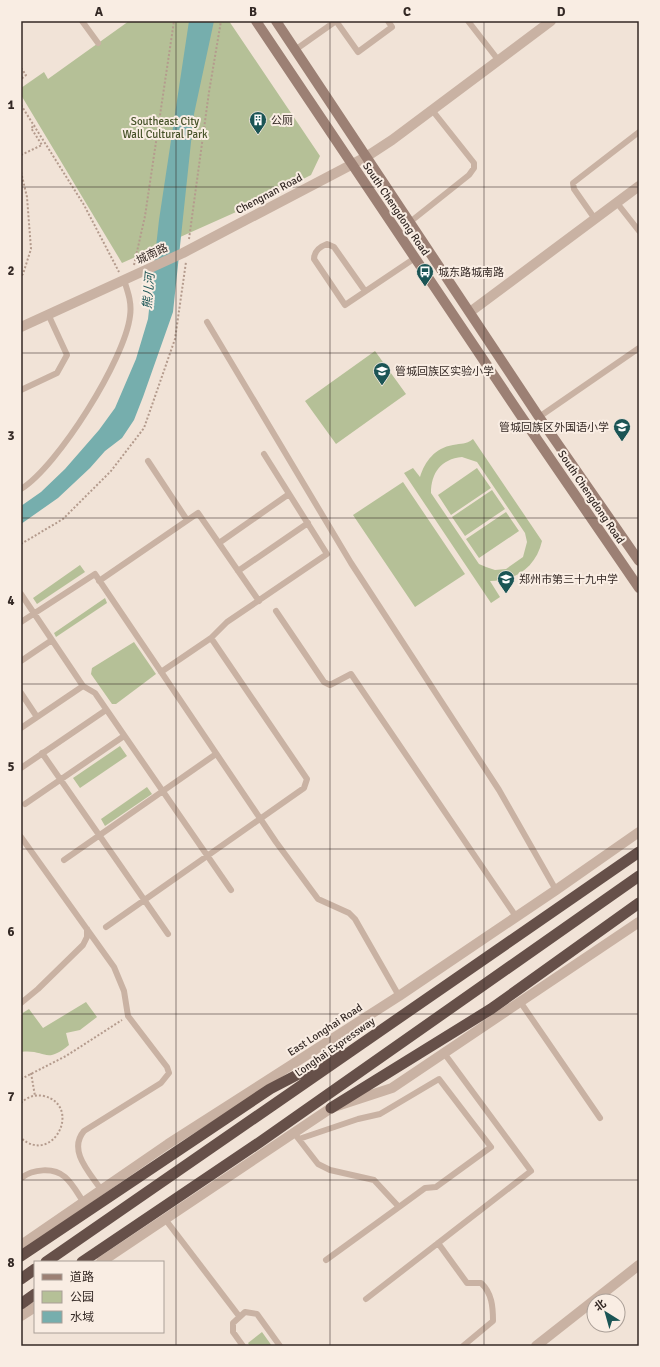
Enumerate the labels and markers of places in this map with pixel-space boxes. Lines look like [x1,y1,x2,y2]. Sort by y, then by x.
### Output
building icon: 公厕 [248,110,268,135]
place label: 公厕 [271,114,293,127]
bus stop icon: 城东路城南路 [415,262,435,287]
place label: 城东路城南路 [438,266,504,279]
school or university icon: 管城回族区实验小学 [372,361,392,386]
place label: 管城回族区实验小学 [395,365,494,378]
school or university icon: 管城回族区外国语小学 [612,417,632,442]
place label: 管城回族区外国语小学 [499,421,609,434]
school or university icon: 郑州市第三十九中学 [496,569,516,594]
place label: 郑州市第三十九中学 [519,573,618,586]

